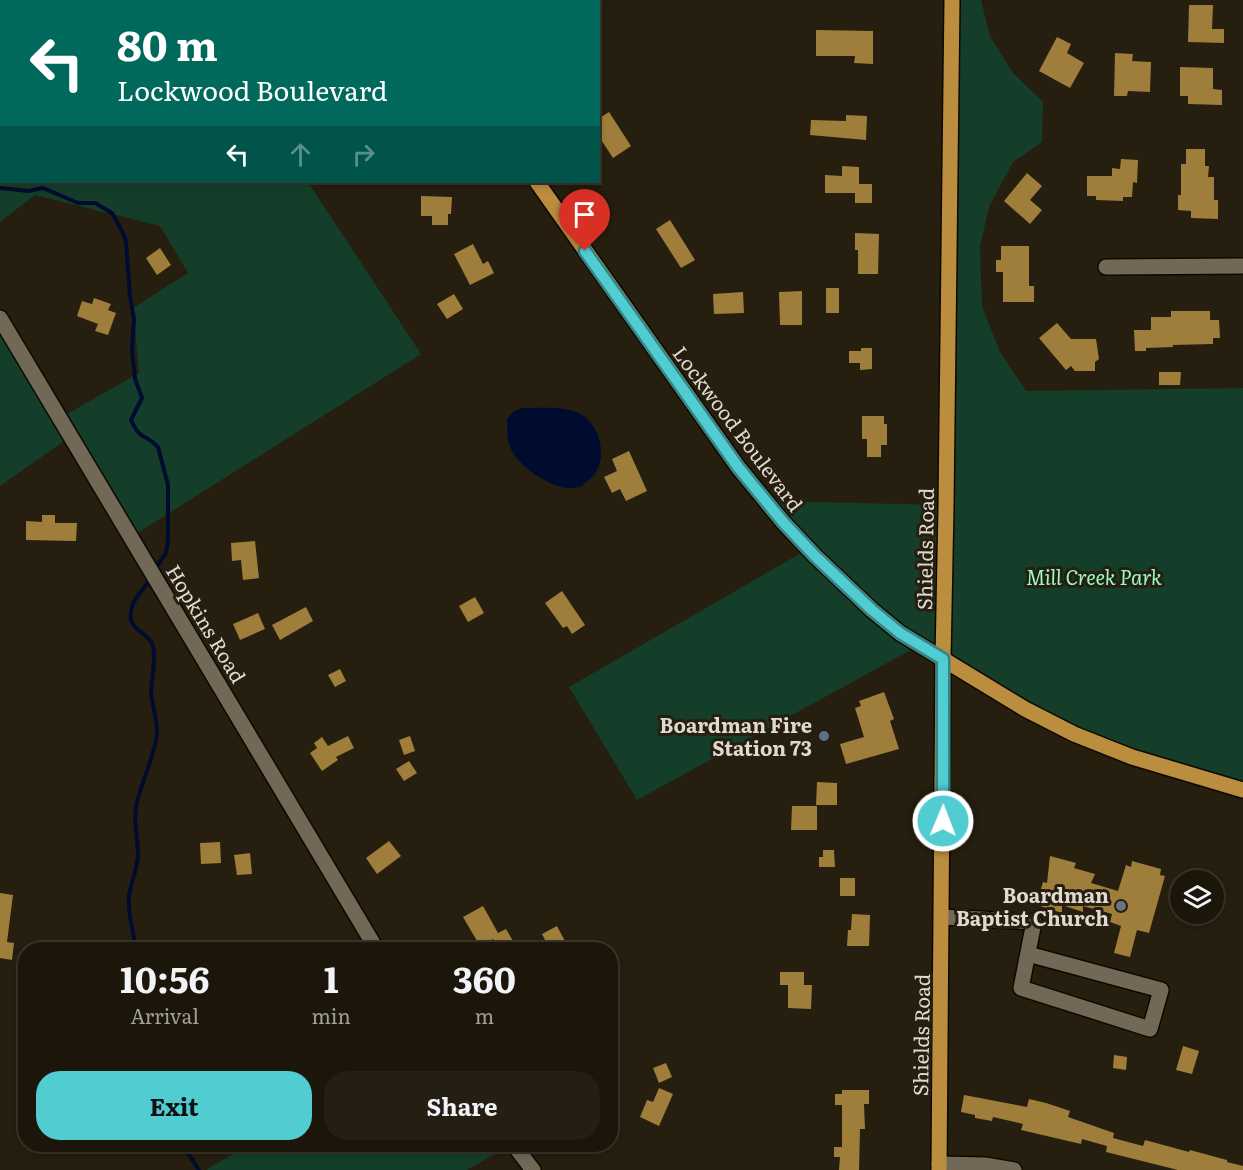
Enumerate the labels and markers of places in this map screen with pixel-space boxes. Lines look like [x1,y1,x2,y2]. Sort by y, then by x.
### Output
pin [559,189,610,251]
place label: Boardman Fire Station 73 [660,709,812,762]
marker: Boardman Fire Station 73 [817,729,831,743]
place label: Boardman Baptist Church [956,879,1109,932]
marker: Boardman Baptist Church [1114,899,1128,913]

